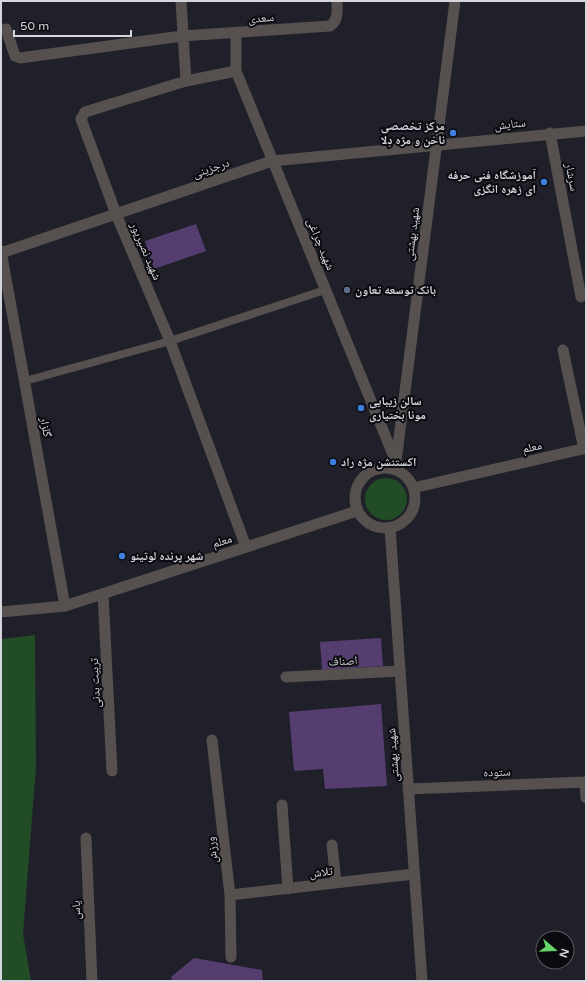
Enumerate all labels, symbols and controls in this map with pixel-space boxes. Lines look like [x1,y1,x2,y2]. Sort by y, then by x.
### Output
street label: سعدی [247,10,275,26]
scale bar [14,12,131,38]
text: 50 m [20,19,49,33]
street label: ستایش [494,115,527,133]
place label: مرکز تخصصی ناخن و مژه دِلا [381,119,445,148]
marker: مرکز تخصصی ناخن و مژه دِلا [448,128,458,138]
street label: درجزینی [191,155,231,181]
street label: سرشار [562,161,582,192]
place label: آموزشگاه فنی حرفه ای زهره انگزی [448,168,537,197]
marker: آموزشگاه فنی حرفه ای زهره انگزی [539,177,549,187]
street label: شهید بهشتی [402,206,423,262]
street label: شهید چراغی [304,216,338,272]
street label: شهید نصیرپور [127,219,165,282]
place label: بانک توسعه تعاون [355,283,436,298]
marker: بانک توسعه تعاون [342,285,352,295]
place label: سالن زیبایی مونا بختیاری [369,394,426,423]
marker: سالن زیبایی مونا بختیاری [356,403,366,413]
street label: گلزار [37,415,55,438]
street label: معلم [521,438,543,457]
place label: اکستنشن مژه راد [341,455,416,470]
marker: اکستنشن مژه راد [328,457,338,467]
street label: معلم [210,531,234,552]
place label: شهر پرنده لوتینو [130,549,203,563]
marker: شهر پرنده لوتینو [117,551,127,561]
street label: اصناف [328,653,358,669]
street label: تربیت بدنی [87,657,104,708]
street label: شهید بهشتی [384,727,402,782]
street label: ستوده [483,765,511,779]
street label: ورزش [203,836,221,864]
street label: تلاش [308,864,334,880]
street label: یاس [69,900,84,920]
north arrow [535,930,575,970]
text: N [556,947,572,959]

